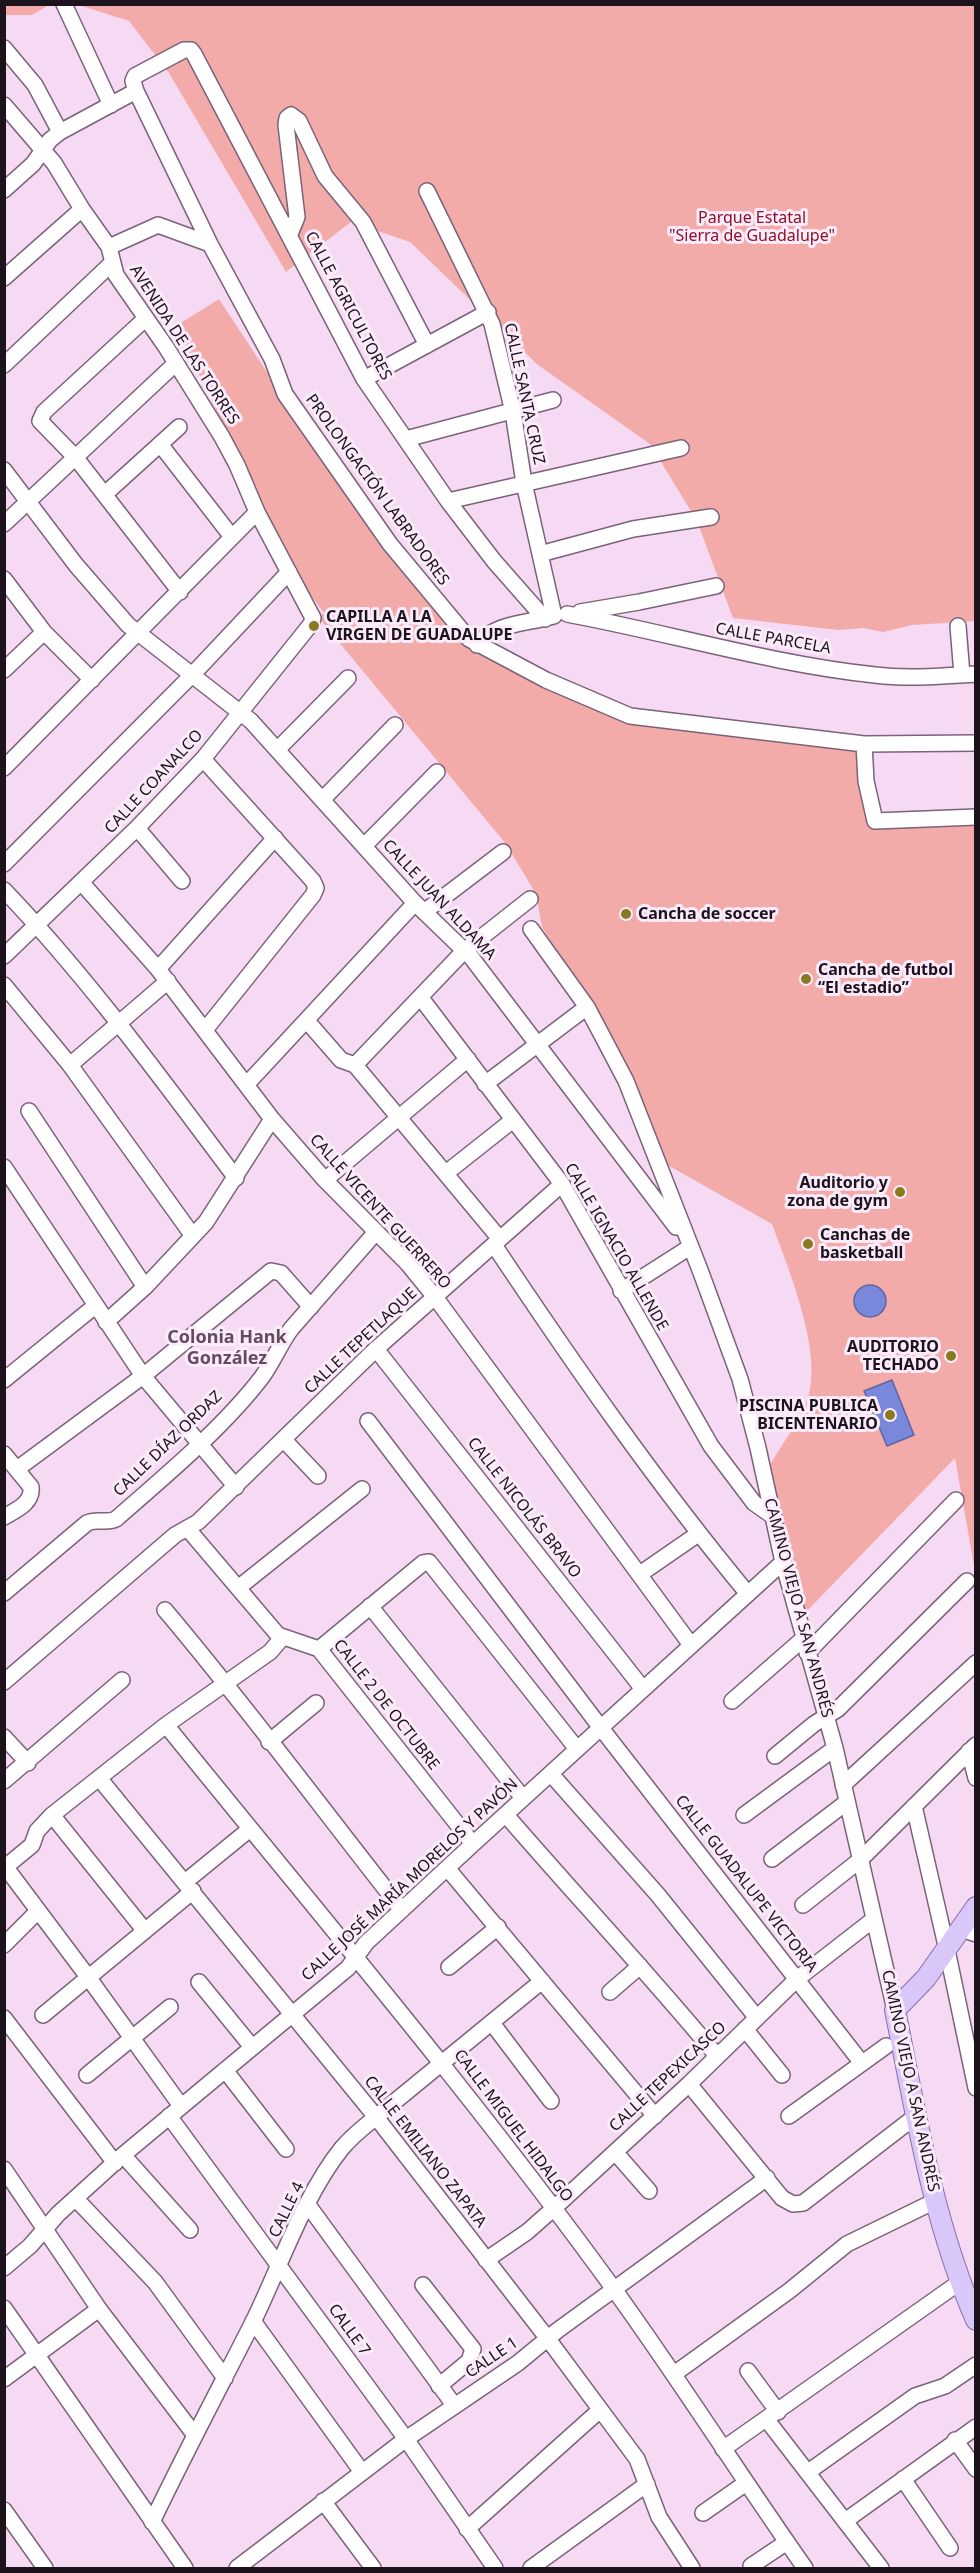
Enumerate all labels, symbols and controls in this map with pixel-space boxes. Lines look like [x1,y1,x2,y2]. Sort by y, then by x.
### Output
park label: Parque Estatal "Sierra de Guadalupe" [669,208,835,246]
street label: CALLE AGRICULTORES [301,228,395,384]
street label: AVENIDA DE LAS TORRES [125,262,243,428]
street label: CALLE SANTA CRUZ [500,321,548,467]
street label: PROLONGACIÓN LABRADORES [301,391,453,589]
place label: CAPILLA A LA VIRGEN DE GUADALUPE [326,607,512,645]
marker: CAPILLA A LA VIRGEN DE GUADALUPE [307,619,321,633]
street label: CALLE PARCELA [714,619,832,659]
street label: CALLE COANALCO [101,726,207,838]
street label: CALLE JUAN ALDAMA [378,836,500,964]
place label: Cancha de soccer [638,904,776,924]
marker: Cancha de soccer [619,907,633,921]
place label: Cancha de futbol “El estadio” [818,960,953,998]
marker: Cancha de futbol “El estadio” [799,972,813,986]
street label: CALLE VICENTE GUERRERO [305,1131,455,1293]
street label: CALLE IGNACIO ALLENDE [560,1160,672,1334]
place label: Auditorio y zona de gym [787,1173,888,1211]
marker: Auditorio y zona de gym [893,1185,907,1199]
place label: Canchas de basketball [820,1225,910,1263]
marker: Canchas de basketball [801,1237,815,1251]
street label: CALLE TEPETLAQUE [301,1284,421,1398]
district label: Colonia Hank González [167,1327,287,1370]
place label: AUDITORIO TECHADO [847,1337,939,1375]
marker: AUDITORIO TECHADO [944,1349,958,1363]
street label: CALLE DÍAZ ORDAZ [110,1387,226,1501]
place label: PISCINA PUBLICA BICENTENARIO [739,1396,878,1434]
marker: PISCINA PUBLICA BICENTENARIO [883,1408,897,1422]
street label: CALLE NICOLÁS BRAVO [463,1434,585,1582]
street label: CAMINO VIEJO A SAN ANDRÉS [759,1496,837,1720]
street label: CALLE 2 DE OCTUBRE [329,1636,443,1774]
street label: CALLE JOSÉ MARÍA MORELOS Y PAVÓN [298,1775,522,1985]
street label: CALLE GUADALUPE VICTORIA [671,1792,821,1976]
street label: CAMINO VIEJO A SAN ANDRÉS [877,1968,943,2194]
street label: CALLE TEPEXICASCO [606,2018,730,2136]
street label: CALLE MIGUEL HIDALGO [449,2046,577,2206]
street label: CALLE EMILIANO ZAPATA [360,2072,490,2232]
street label: CALLE 4 [265,2179,309,2241]
street label: CALLE 7 [324,2300,374,2360]
street label: CALLE 1 [462,2333,522,2383]

